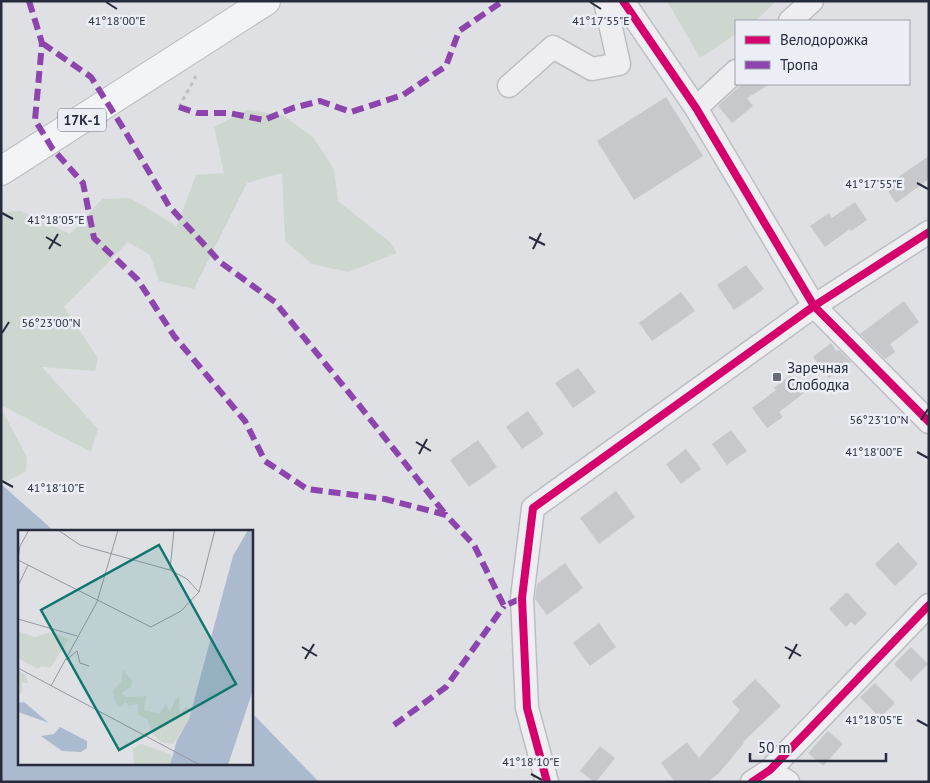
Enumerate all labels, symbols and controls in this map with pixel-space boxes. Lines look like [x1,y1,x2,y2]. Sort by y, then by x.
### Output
text: 41°18'00"E [88,13,146,28]
text: 41°17'55"E [572,13,630,28]
legend [735,20,910,85]
text: Велодорожка [780,30,868,49]
text: Тропа [780,55,818,74]
road number: 17К-1 [58,108,106,132]
text: 41°17'55"E [845,176,903,191]
text: 41°18'05"E [27,212,85,227]
text: 56°23'00"N [21,315,81,330]
place label: Заречная Слободка [787,358,849,394]
marker: Заречная Слободка [771,371,783,383]
text: 56°23'10"N [849,412,909,427]
text: 41°18'00"E [845,444,903,459]
text: 41°18'10"E [27,480,85,495]
inset map [18,530,252,766]
text: 41°18'05"E [845,712,903,727]
scale bar [750,730,886,762]
text: 50 m [758,738,791,757]
text: 41°18'10"E [502,754,560,769]

